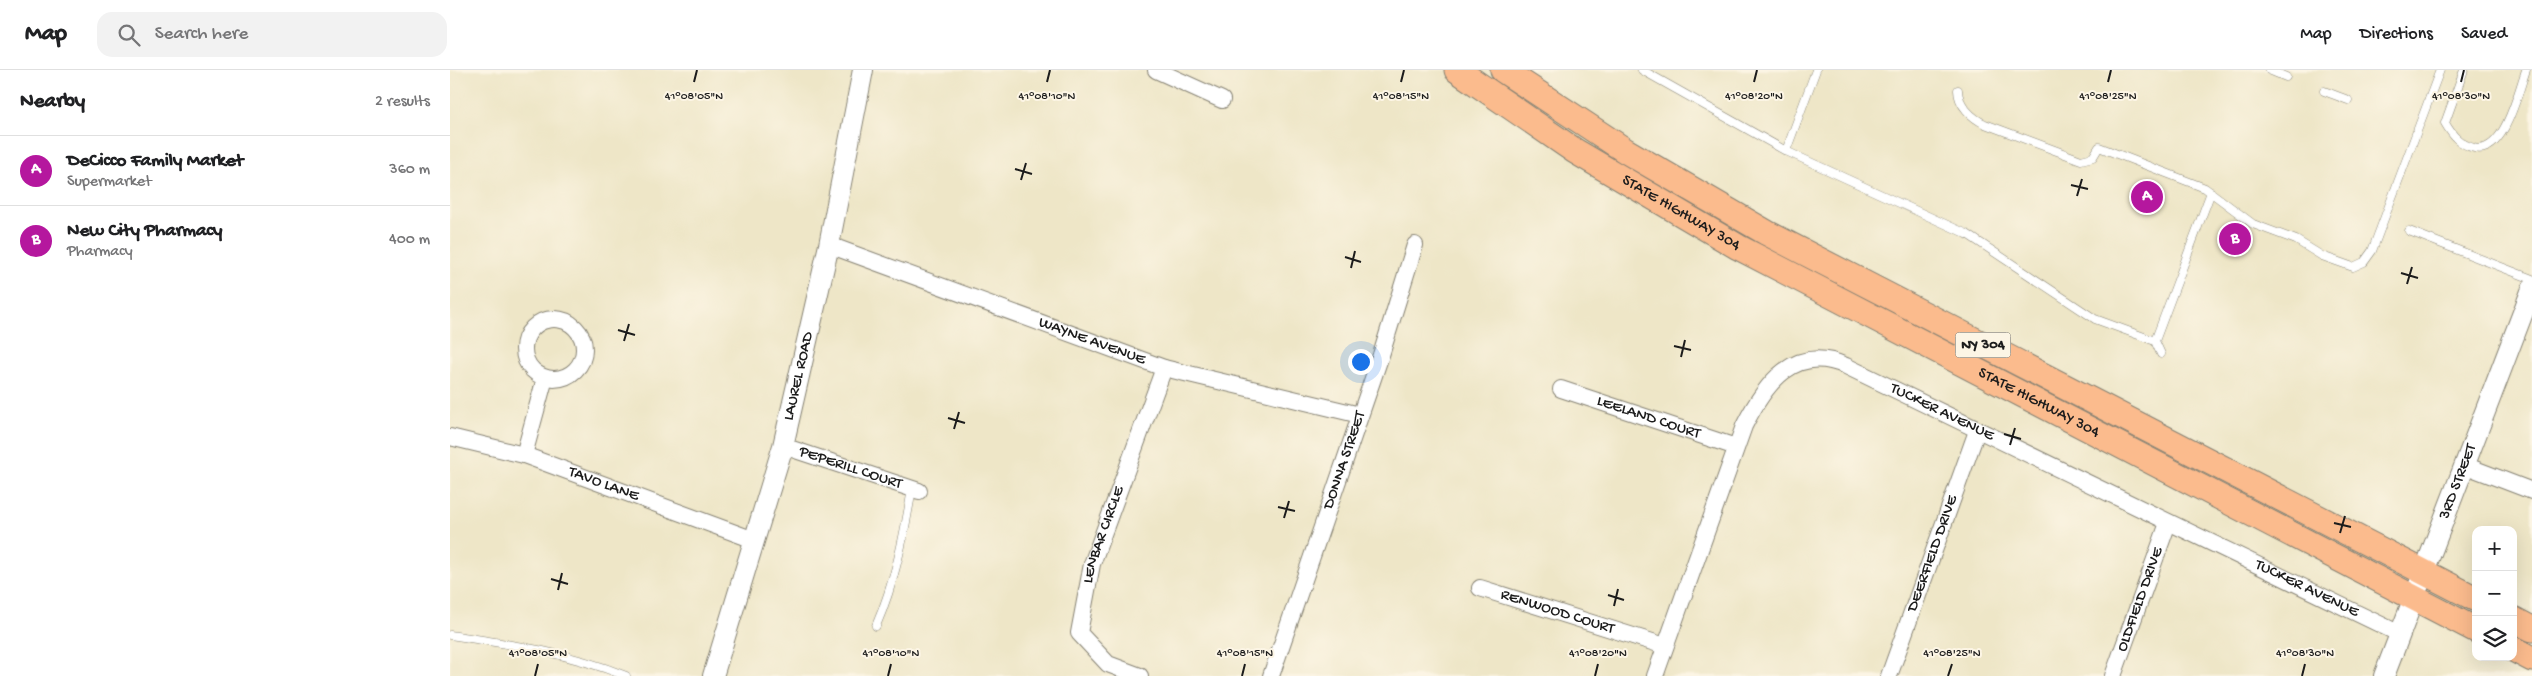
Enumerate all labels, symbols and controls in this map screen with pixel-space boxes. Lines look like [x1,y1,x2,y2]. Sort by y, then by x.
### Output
search box [97,12,447,57]
text: Map [25,20,67,49]
icon: search [115,21,143,49]
text: Search here [155,23,248,46]
text: Map [2300,24,2332,45]
text: Directions [2360,24,2433,45]
text: Saved [2461,24,2507,45]
text: Nearby [20,90,85,115]
text: 41°08'05"N [665,90,723,104]
text: 41°08'10"N [1019,90,1076,104]
text: 41°08'15"N [1373,90,1429,104]
text: 41°08'20"N [1725,90,1783,104]
text: 41°08'25"N [2079,90,2137,104]
text: 41°08'30"N [2432,90,2490,104]
text: 2 results [375,93,430,112]
text: DeCicco Family Market [67,150,243,173]
text: A [31,161,41,180]
text: 360 m [389,161,430,180]
street label: STATE HIGHWAY 304 [1618,171,1744,256]
text: Supermarket [67,173,152,192]
pin: A [2131,178,2163,216]
text: New City Pharmacy [67,220,222,243]
pin: B [2219,220,2251,258]
text: B [32,231,40,250]
text: 400 m [389,231,430,250]
text: Pharmacy [67,243,133,262]
street label: WAYNE AVENUE [1036,313,1149,370]
street label: LAUREL ROAD [780,329,818,422]
road number: NY 304 [1956,332,2010,358]
your location [1348,349,1374,375]
street label: STATE HIGHWAY 304 [1975,364,2103,443]
street label: TUCKER AVENUE [1886,379,1998,446]
street label: LEELAND COURT [1594,392,1703,444]
street label: DONNA STREET [1319,408,1371,513]
street label: 3RD STREET [2435,441,2482,523]
street label: PEPERILL COURT [795,442,905,494]
street label: TAVO LANE [565,462,642,506]
street label: LENBAR CIRCLE [1079,483,1130,585]
street label: DEERFIELD DRIVE [1903,492,1963,615]
map controls [2472,526,2517,661]
button: + [2472,526,2517,571]
street label: OLDFIELD DRIVE [2113,544,2168,655]
street label: TUCKER AVENUE [2251,555,2362,622]
button: − [2472,571,2517,616]
street label: RENWOOD COURT [1498,586,1617,639]
button: layers [2472,616,2517,661]
text: 41°08'05"N [509,647,567,661]
text: 41°08'10"N [863,647,920,661]
text: 41°08'15"N [1217,647,1273,661]
text: 41°08'20"N [1569,647,1627,661]
text: 41°08'25"N [1923,647,1981,661]
text: 41°08'30"N [2276,647,2334,661]

